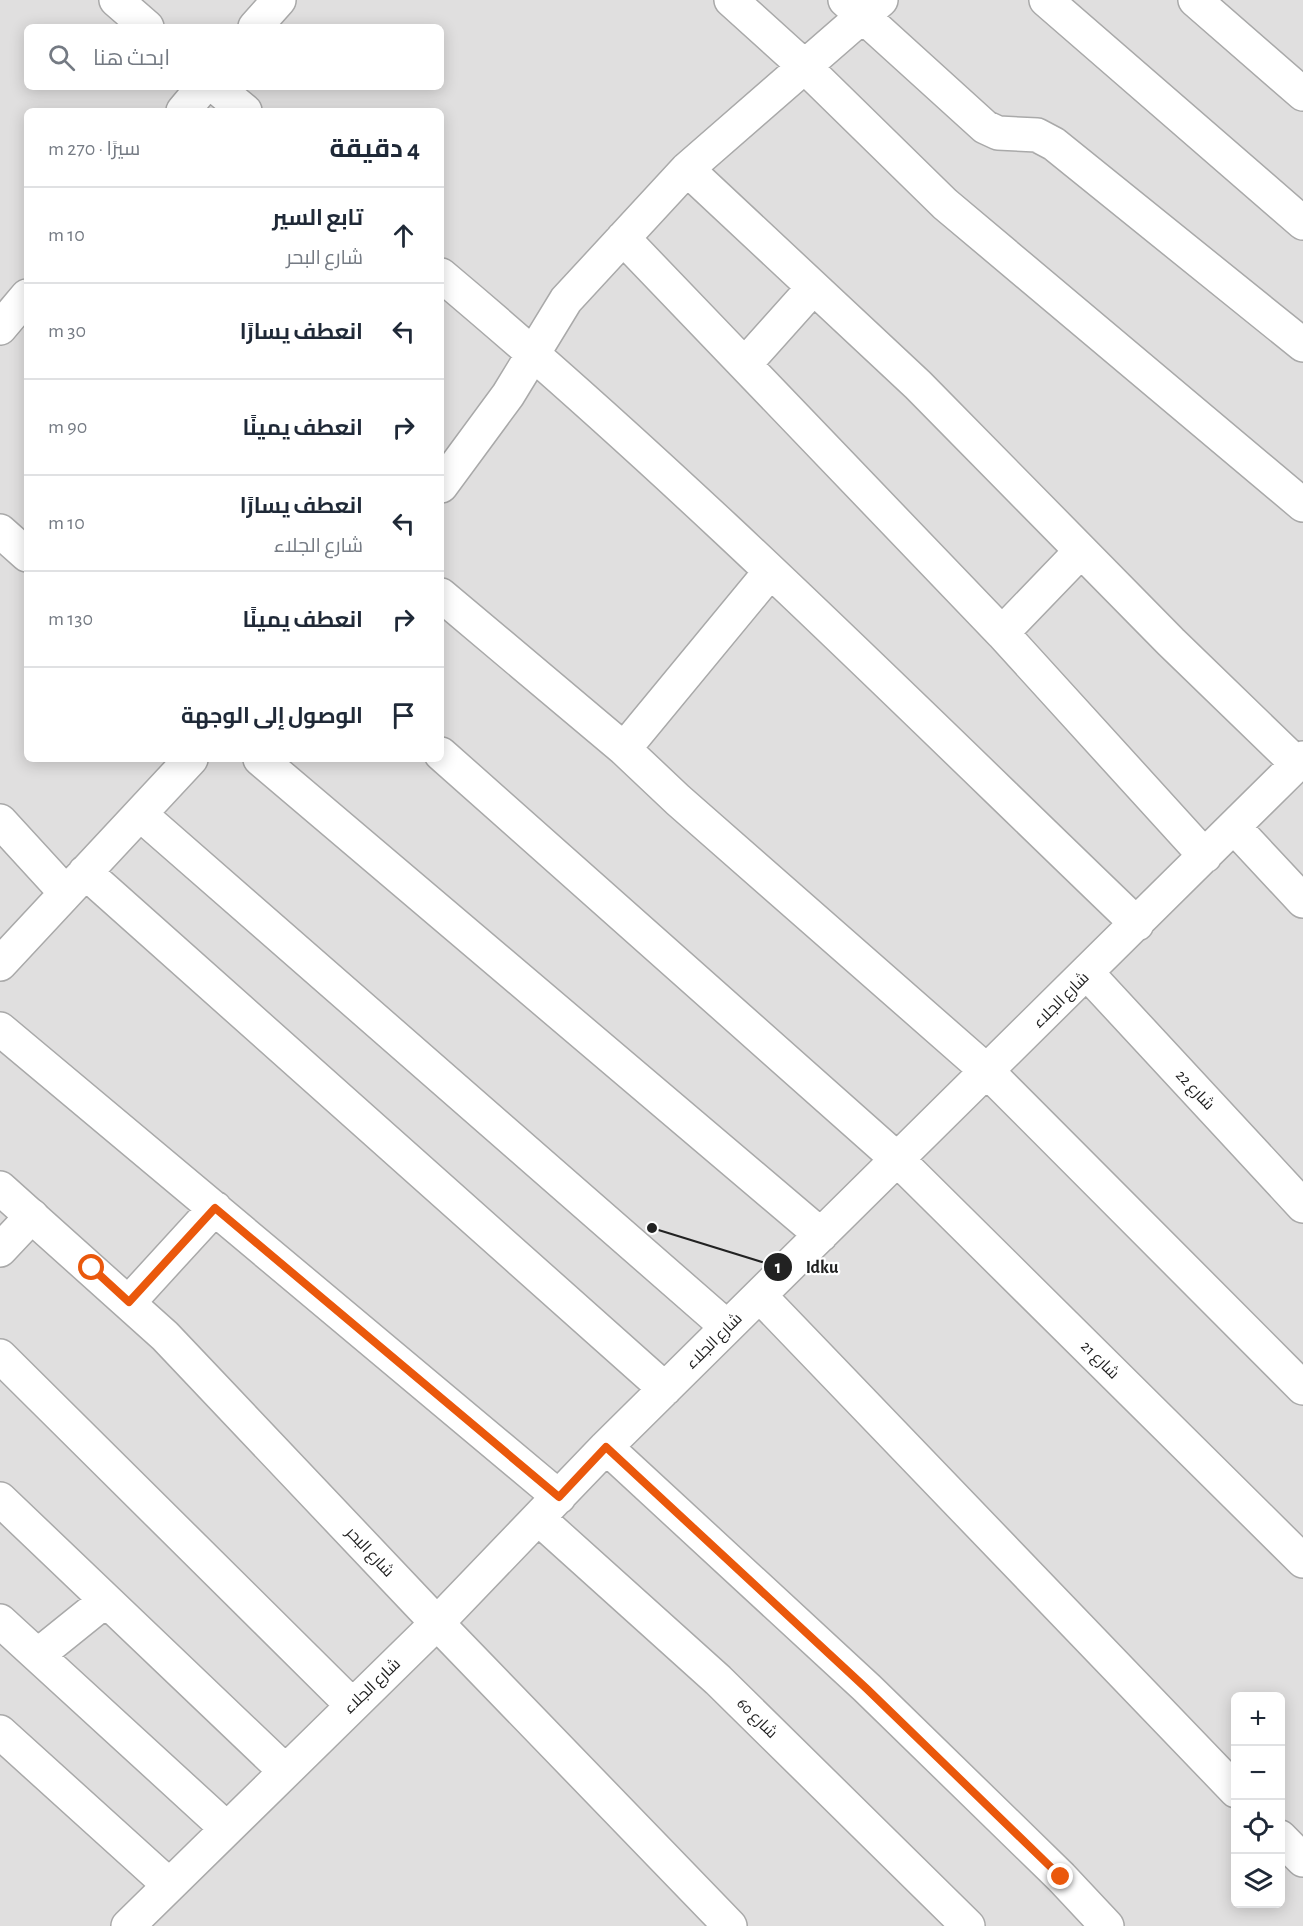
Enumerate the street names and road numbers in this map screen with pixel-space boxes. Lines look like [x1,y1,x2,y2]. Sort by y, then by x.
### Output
street label: شارع الجلاء [1029,968,1094,1033]
street label: شارع 22 [1171,1066,1218,1115]
street label: شارع الجلاء [682,1309,747,1374]
street label: شارع 21 [1076,1337,1123,1384]
street label: شارع البحر [340,1523,398,1582]
street label: شارع الجلاء [340,1655,405,1719]
street label: شارع 60 [732,1694,781,1743]

